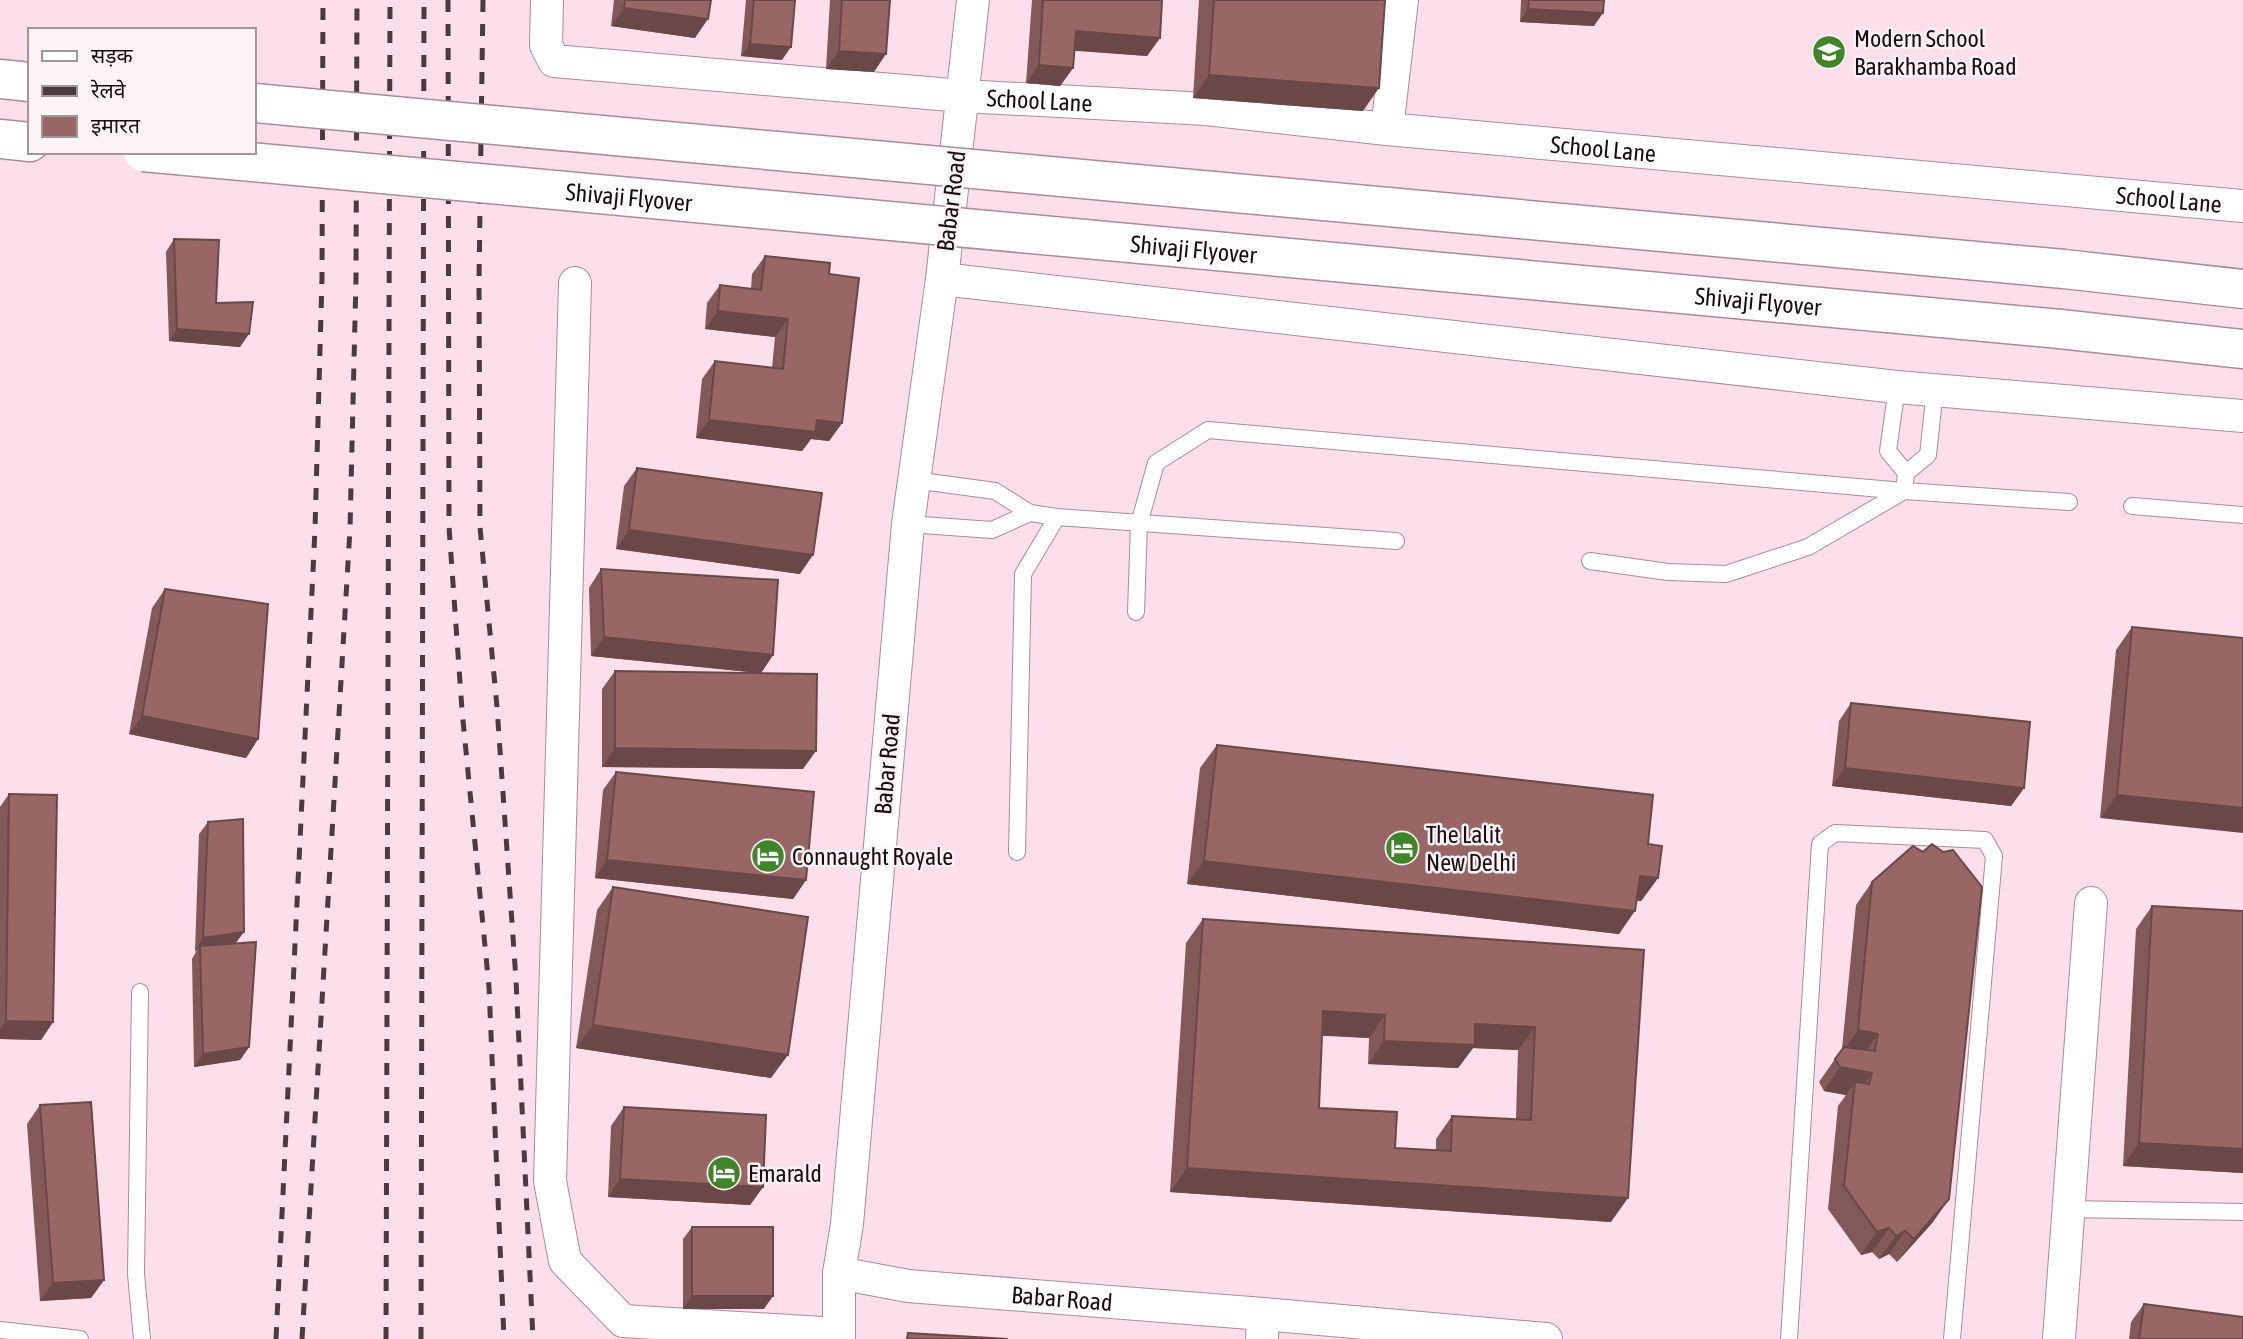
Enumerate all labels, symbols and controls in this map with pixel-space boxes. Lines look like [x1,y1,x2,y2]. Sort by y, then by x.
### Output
place label: Modern School Barakhamba Road [1854,25,2017,80]
legend [28,28,256,154]
school or university icon: Modern School Barakhamba Road [1810,33,1848,71]
text: सड़क [91,43,133,67]
text: रेलवे [90,78,126,102]
street label: School Lane [986,84,1093,116]
text: इमारत [91,113,141,137]
street label: School Lane [1549,130,1657,167]
street label: Babar Road [931,149,971,253]
street label: Shivaji Flyover [565,178,694,216]
street label: School Lane [2115,181,2223,218]
street label: Shivaji Flyover [1129,230,1259,268]
street label: Shivaji Flyover [1694,282,1823,320]
street label: Babar Road [869,712,905,816]
place label: The Lalit New Delhi [1426,821,1516,876]
hotel icon: The Lalit New Delhi [1383,829,1421,867]
hotel icon: Connaught Royale [749,837,787,875]
place label: Connaught Royale [792,843,953,870]
hotel icon: Emarald [705,1154,743,1192]
place label: Emarald [748,1160,822,1187]
street label: Babar Road [1010,1281,1114,1316]

